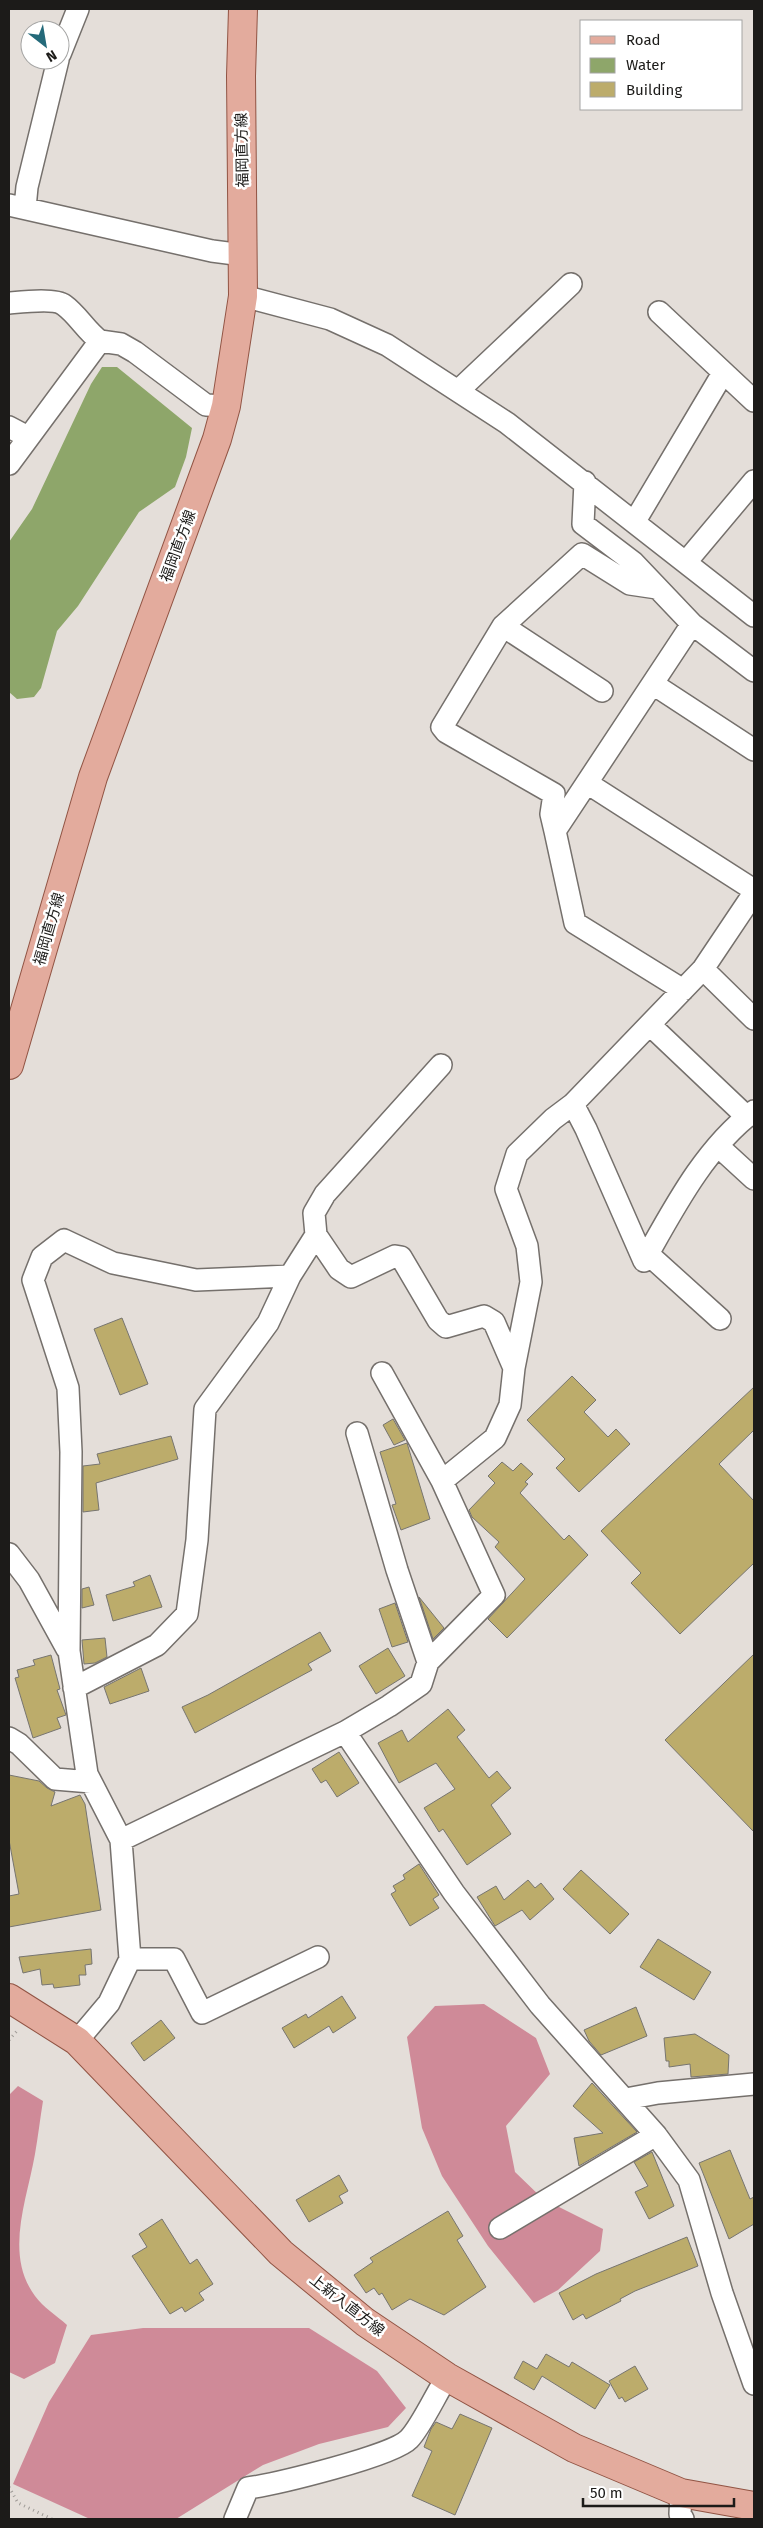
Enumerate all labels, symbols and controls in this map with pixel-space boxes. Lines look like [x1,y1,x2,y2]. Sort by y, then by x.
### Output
north arrow [20,20,70,70]
legend [580,20,743,110]
text: Road [626,31,661,49]
text: N [43,46,60,65]
text: Water [626,56,665,74]
text: Building [626,81,682,99]
street label: 福岡直方線 [232,112,252,188]
street label: 福岡直方線 [157,508,199,584]
street label: 福岡直方線 [30,890,68,968]
street label: 上新入直方線 [306,2270,388,2340]
scale bar [583,2476,734,2508]
text: 50 m [590,2484,623,2502]

